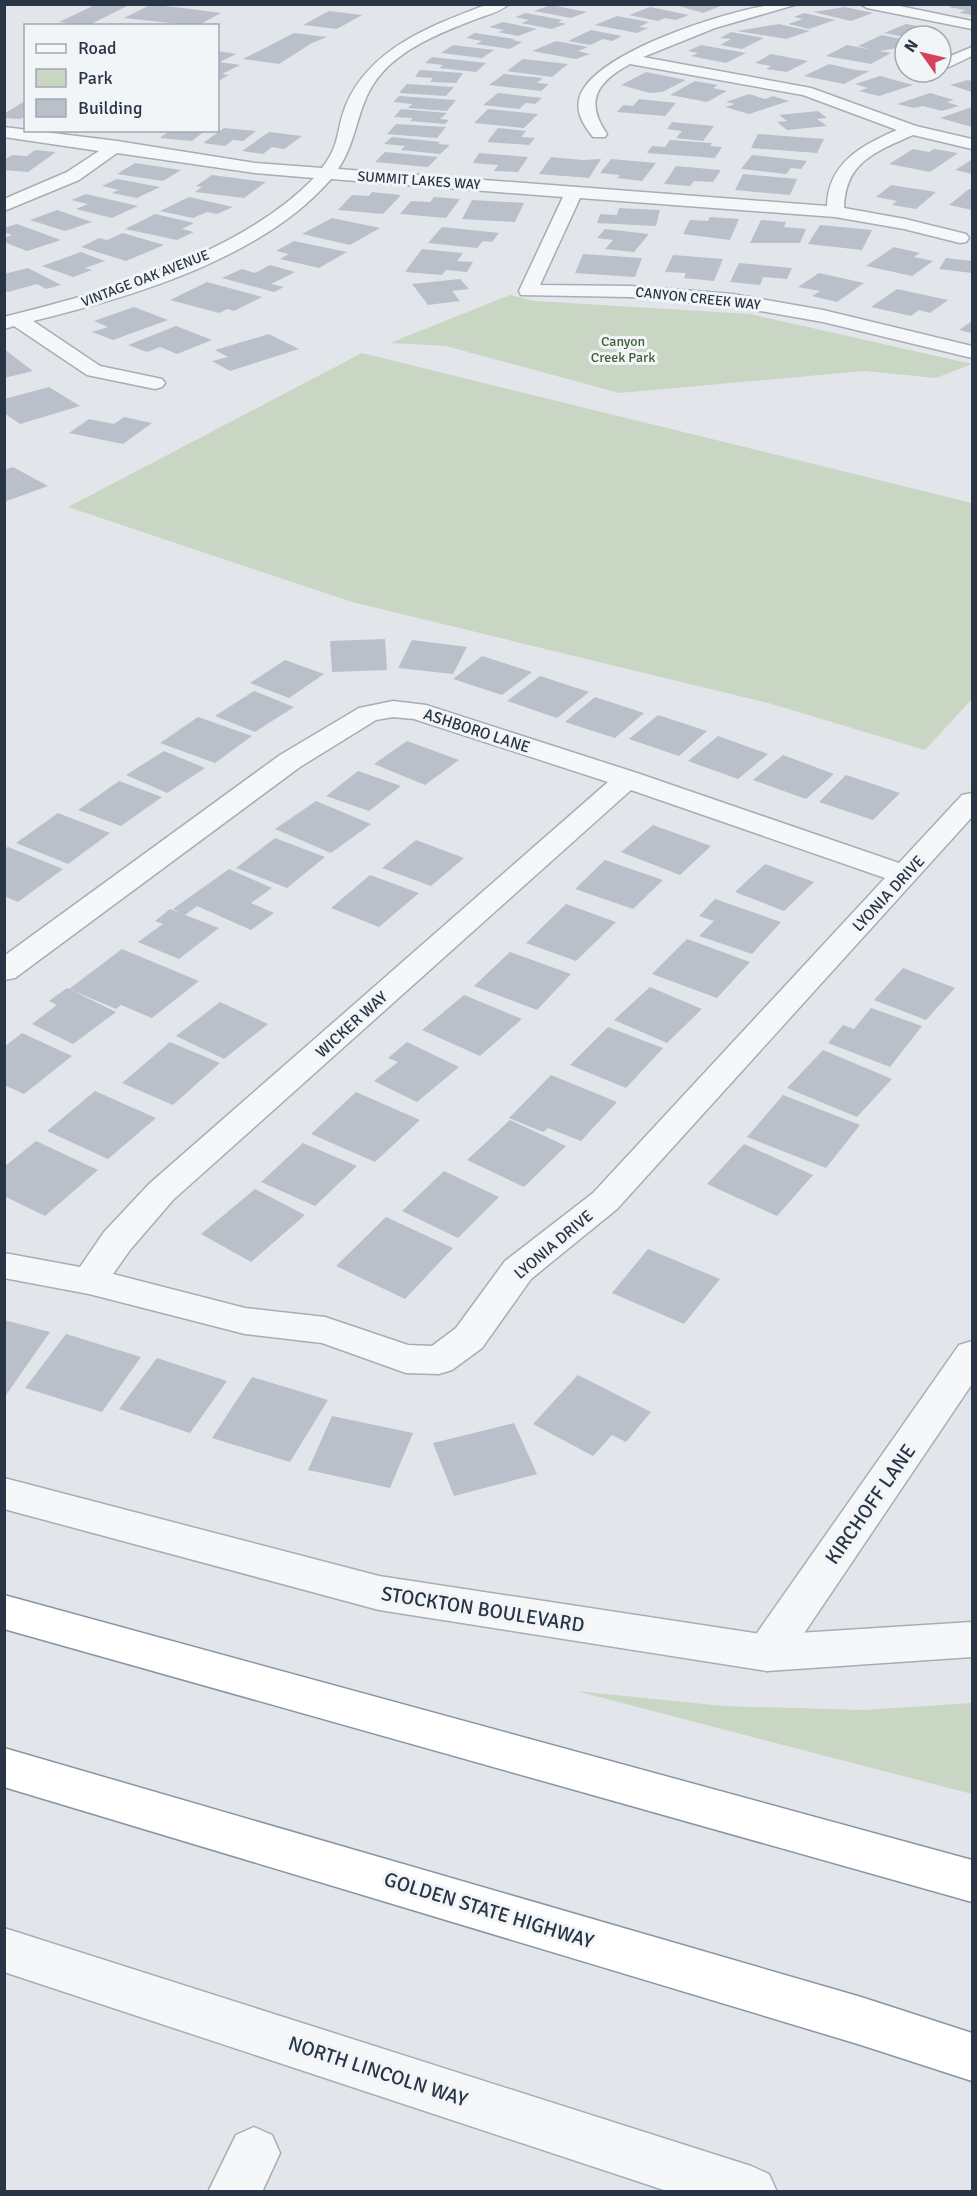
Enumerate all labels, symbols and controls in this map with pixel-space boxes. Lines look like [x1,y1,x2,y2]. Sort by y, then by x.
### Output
legend [24,24,219,132]
north arrow [893,24,953,84]
text: N [900,36,923,56]
text: Road [78,37,117,59]
text: Park [78,67,113,89]
text: Building [78,97,142,119]
street label: SUMMIT LAKES WAY [357,168,481,193]
street label: VINTAGE OAK AVENUE [79,246,212,311]
street label: CANYON CREEK WAY [635,283,761,314]
park label: Canyon Creek Park [591,333,655,366]
street label: ASHBORO LANE [421,704,533,758]
street label: LYONIA DRIVE [848,851,929,936]
street label: WICKER WAY [312,987,392,1062]
street label: LYONIA DRIVE [510,1206,597,1284]
street label: KIRCHOFF LANE [820,1439,921,1569]
street label: STOCKTON BOULEVARD [380,1581,586,1638]
street label: GOLDEN STATE HIGHWAY [381,1867,597,1954]
street label: NORTH LINCOLN WAY [285,2031,471,2112]

